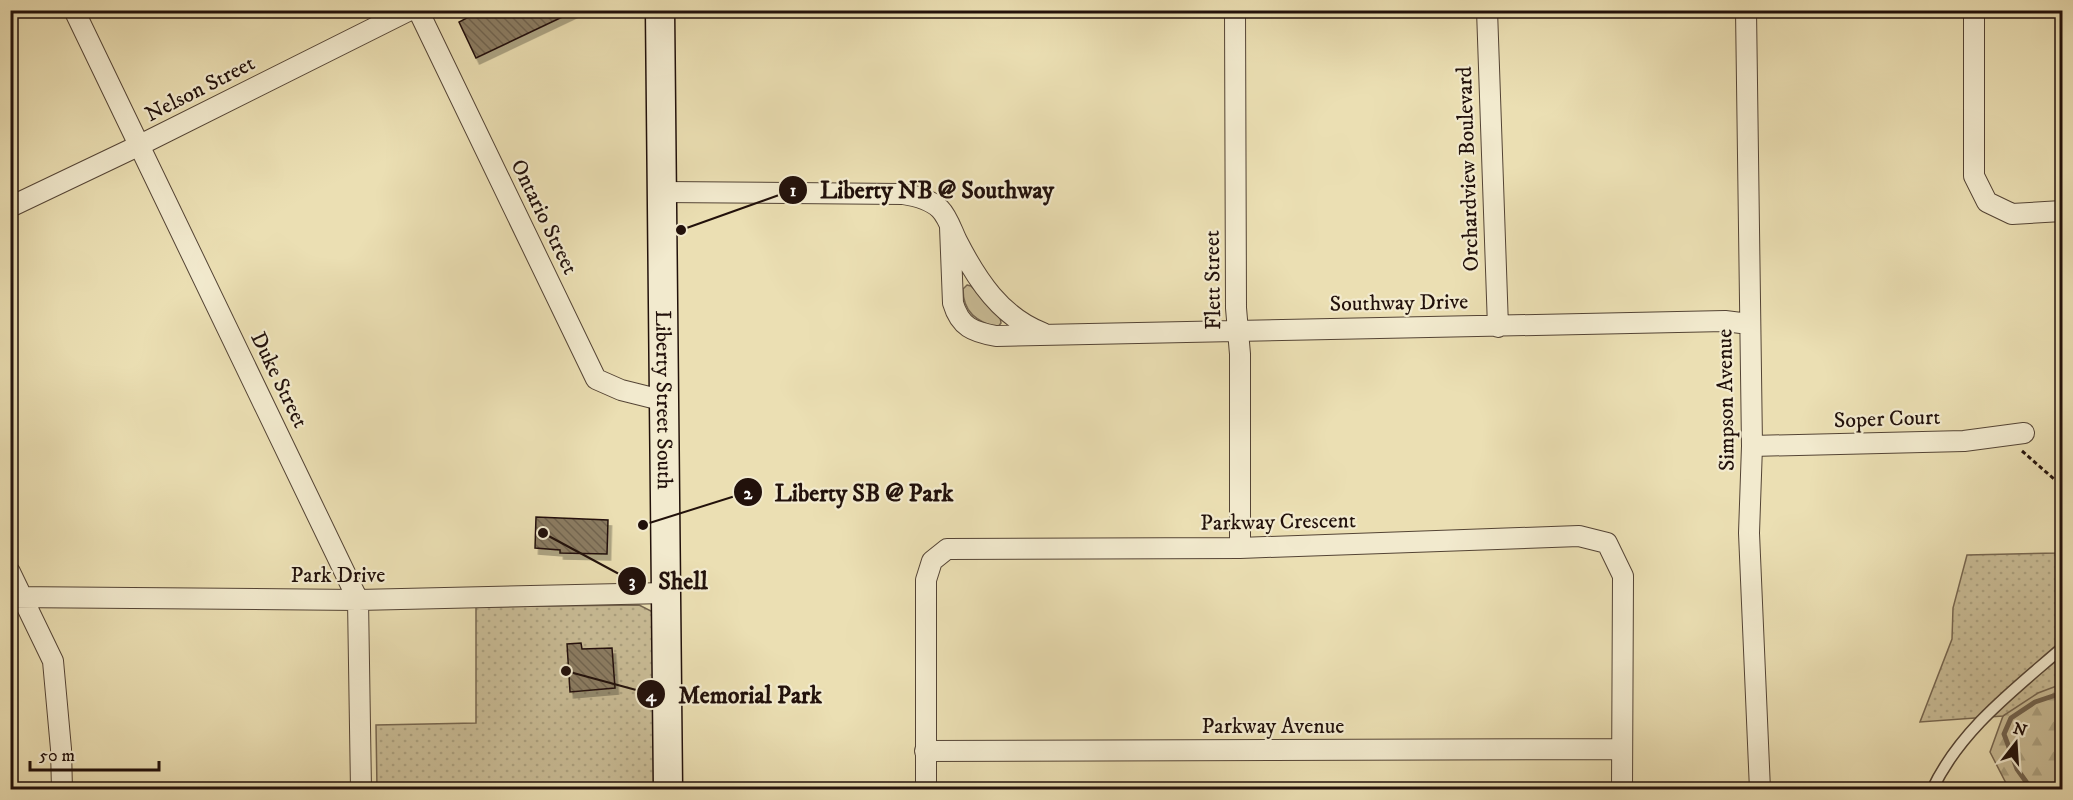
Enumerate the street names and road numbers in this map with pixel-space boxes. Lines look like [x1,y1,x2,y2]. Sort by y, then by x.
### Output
street label: Nelson Street [141,50,259,128]
street label: Orchardview Boulevard [1451,66,1485,272]
street label: Ontario Street [505,155,583,279]
street label: Flett Street [1199,230,1227,330]
street label: Southway Drive [1329,288,1469,318]
street label: Liberty Street South [650,310,678,490]
street label: Duke Street [244,328,314,432]
street label: Simpson Avenue [1711,329,1741,471]
street label: Soper Court [1833,404,1941,434]
street label: Parkway Crescent [1200,507,1356,537]
street label: Park Drive [291,562,385,589]
street label: Parkway Avenue [1202,713,1344,740]

